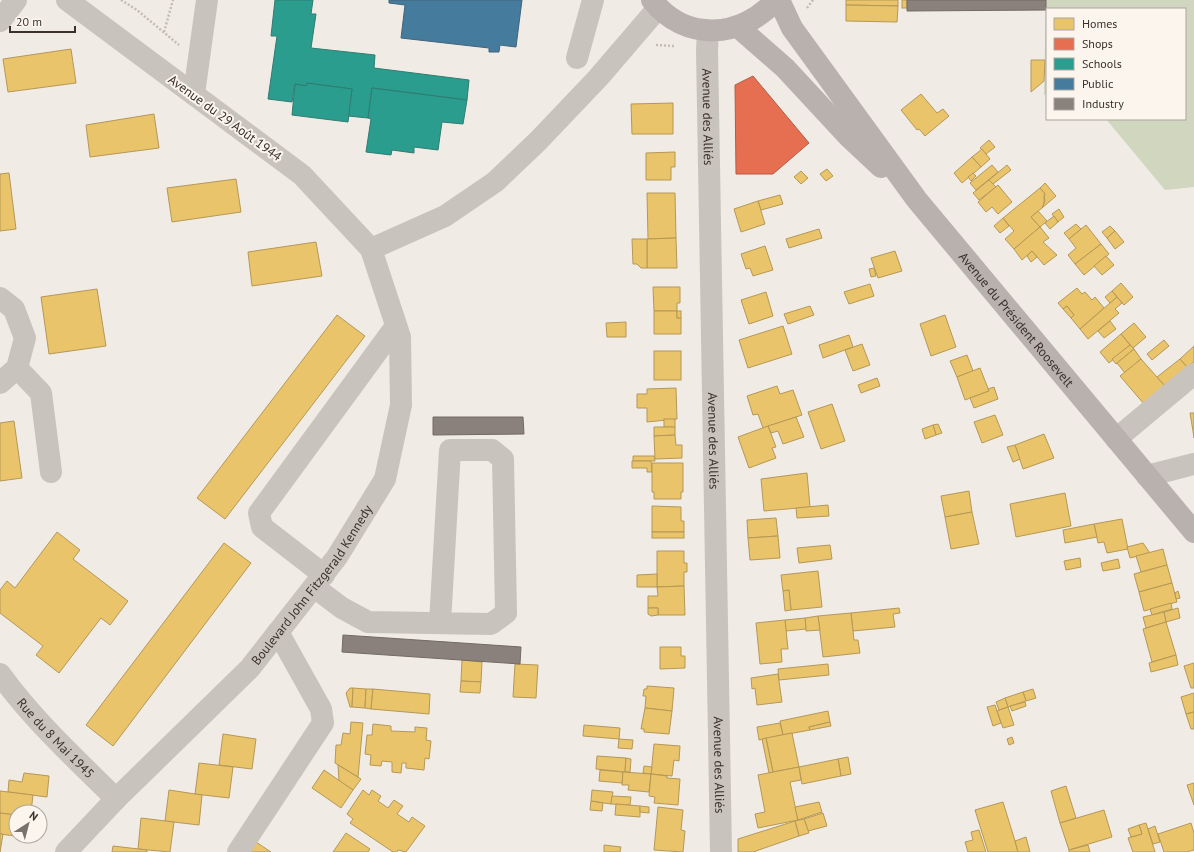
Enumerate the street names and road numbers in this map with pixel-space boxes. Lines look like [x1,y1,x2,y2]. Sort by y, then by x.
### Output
street label: Avenue des Alliés [699,68,718,166]
street label: Avenue du 29 Août 1944 [165,71,285,165]
street label: Avenue du Président Roosevelt [955,248,1078,391]
street label: Avenue des Alliés [704,392,723,490]
street label: Boulevard John Fitzgerald Kennedy [247,501,376,668]
street label: Rue du 8 Mai 1945 [13,694,98,782]
street label: Avenue des Alliés [710,716,729,814]

